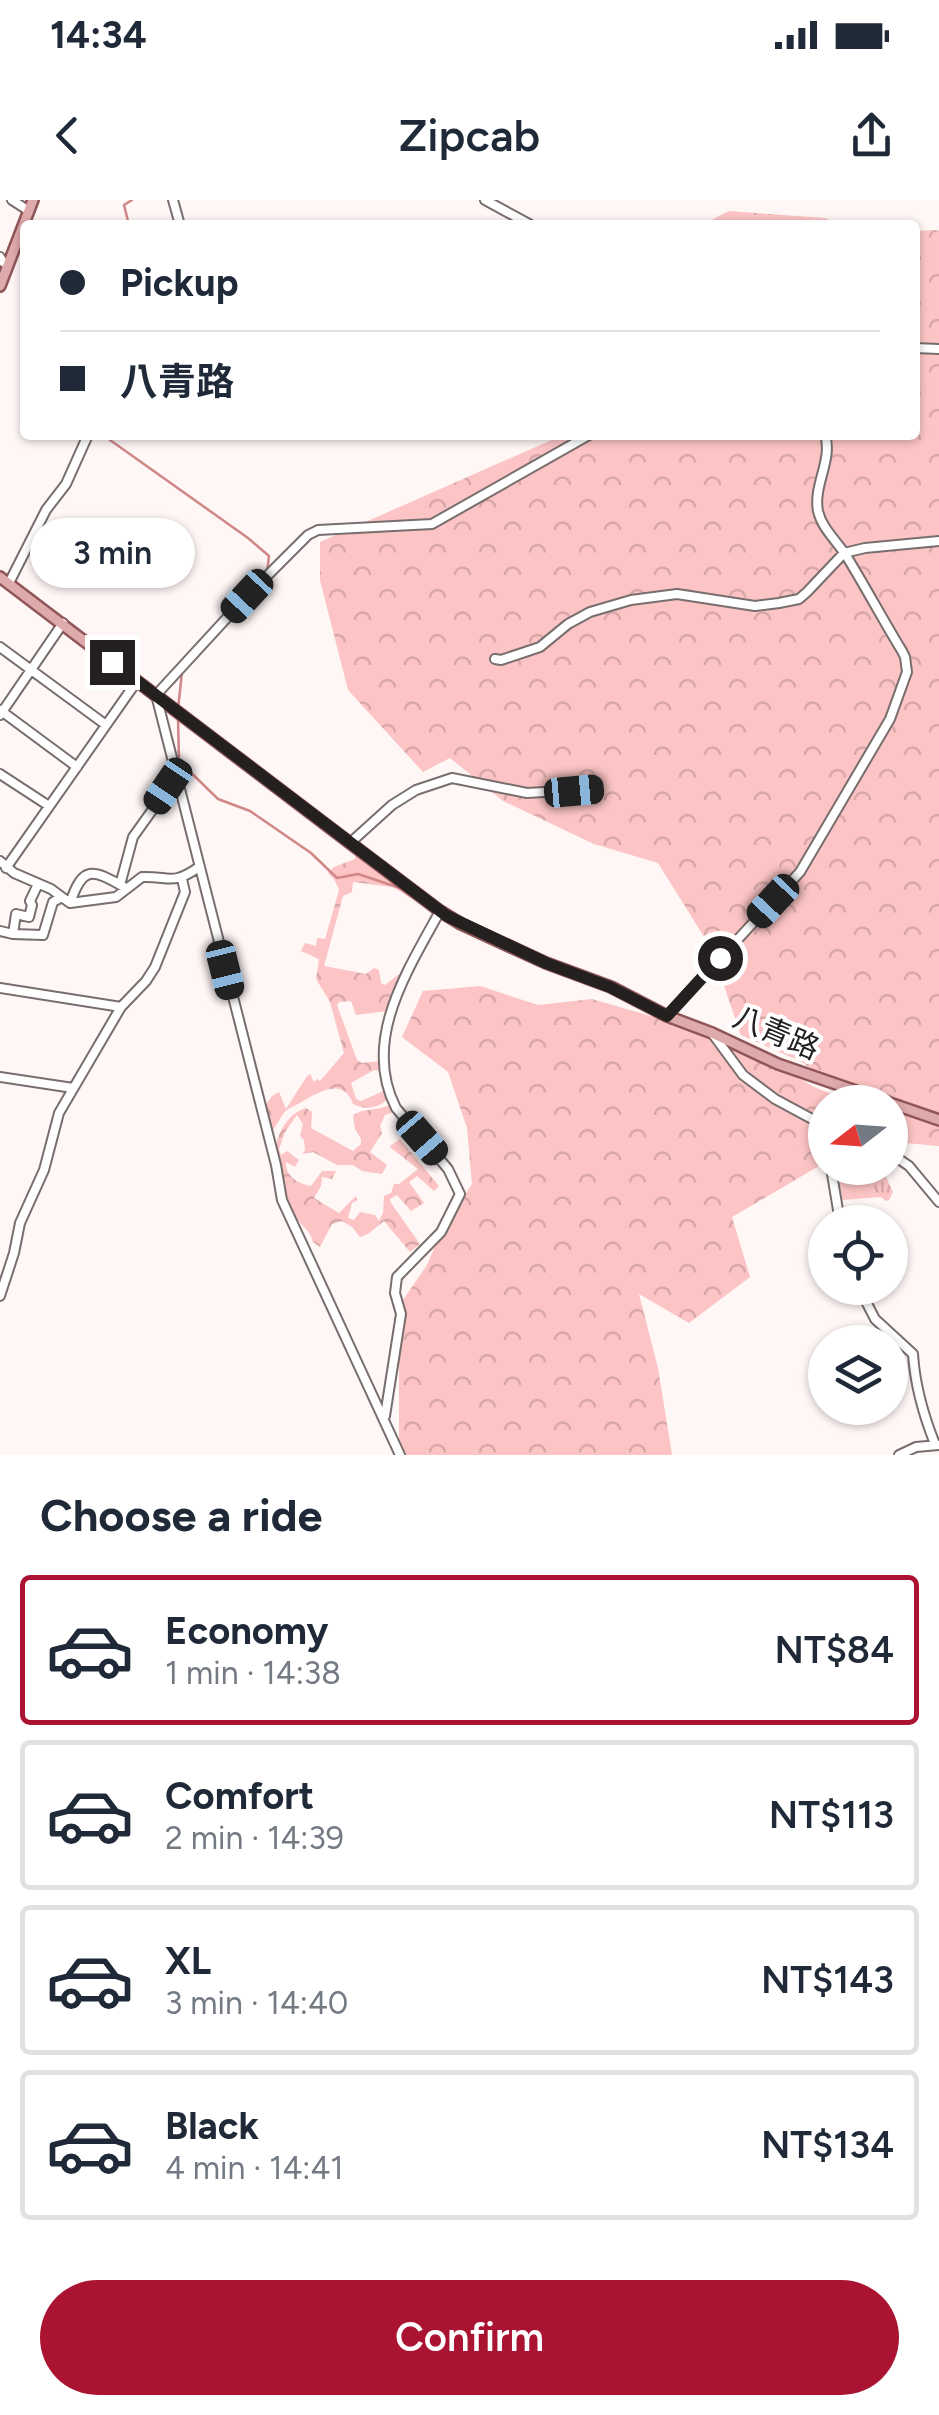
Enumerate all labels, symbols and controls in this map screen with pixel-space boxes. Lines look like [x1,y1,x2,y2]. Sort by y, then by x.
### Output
text: 14:34 [50,12,147,58]
icon: back [40,108,95,163]
text: Zipcab [399,108,540,162]
icon: share [844,108,899,163]
text: Pickup [120,260,238,306]
text: 八青路 [120,359,234,405]
callout: 3 min [29,517,194,587]
text: 3 min [73,534,152,572]
car [216,564,278,628]
route end [90,640,135,685]
car [139,753,197,819]
car [543,773,605,809]
car [742,869,804,933]
route start [698,936,743,981]
car [203,937,247,1003]
street label: 八青路 [728,998,825,1067]
north arrow [808,1085,908,1185]
map controls [808,1085,908,1425]
car [391,1106,453,1170]
button: locate [808,1205,908,1305]
button: layers [808,1325,908,1425]
text: Choose a ride [40,1488,322,1542]
icon: car [45,1605,135,1695]
text: Economy [165,1608,328,1654]
text: NT$84 [774,1627,894,1673]
text: 1 min · 14:38 [165,1654,341,1692]
icon: car [45,1770,135,1860]
text: Comfort [165,1773,314,1819]
text: NT$113 [769,1792,894,1838]
text: 2 min · 14:39 [165,1819,344,1857]
icon: car [45,1935,135,2025]
text: XL [165,1938,211,1984]
text: NT$143 [761,1957,894,2003]
text: 3 min · 14:40 [165,1984,348,2022]
icon: car [45,2100,135,2190]
text: Black [165,2103,259,2149]
text: NT$134 [761,2122,894,2168]
text: 4 min · 14:41 [165,2149,344,2187]
button: Confirm [40,2280,899,2395]

